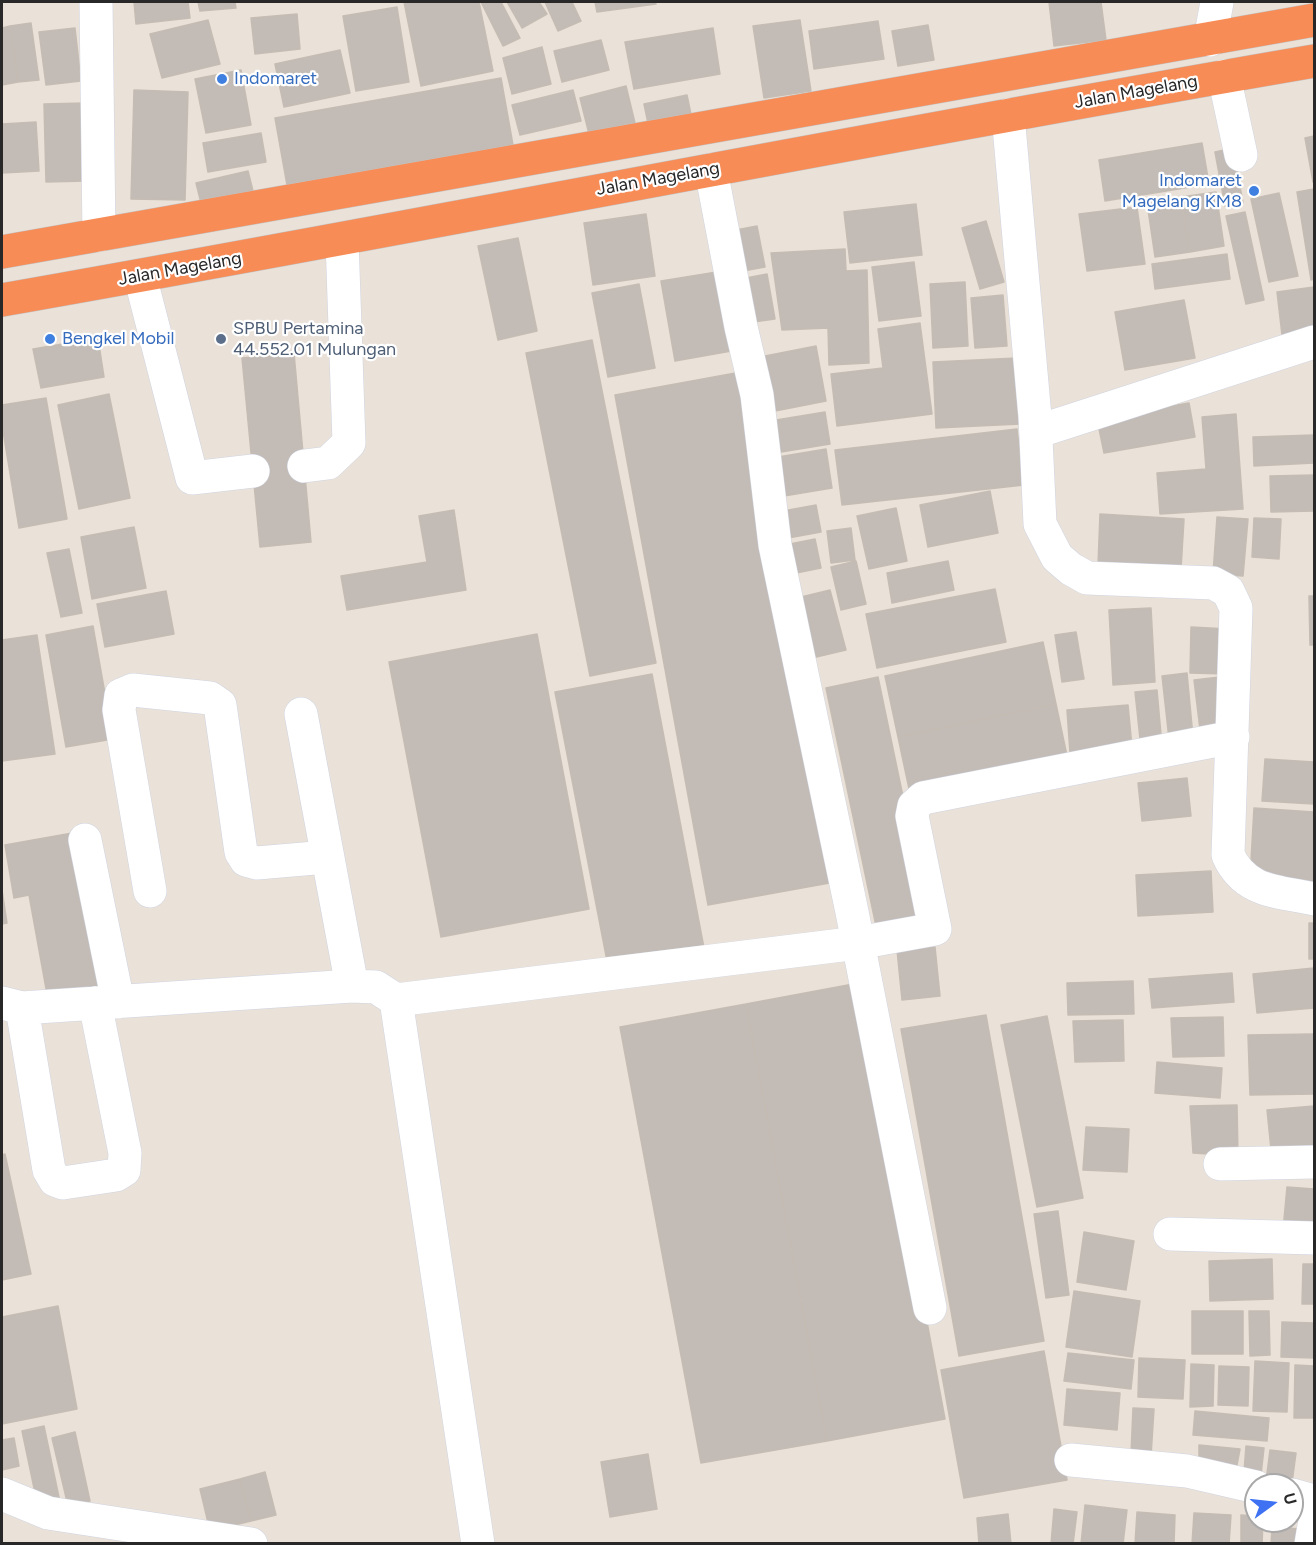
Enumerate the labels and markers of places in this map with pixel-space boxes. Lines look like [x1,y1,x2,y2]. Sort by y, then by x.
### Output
place label: Indomaret [234,68,317,90]
marker: Indomaret [215,72,229,86]
place label: Indomaret Magelang KM8 [1122,170,1242,213]
marker: Indomaret Magelang KM8 [1247,184,1261,198]
place label: SPBU Pertamina 44.552.01 Mulungan [233,318,396,360]
place label: Bengkel Mobil [62,328,175,350]
marker: Bengkel Mobil [43,332,57,346]
marker: SPBU Pertamina 44.552.01 Mulungan [214,332,228,346]

